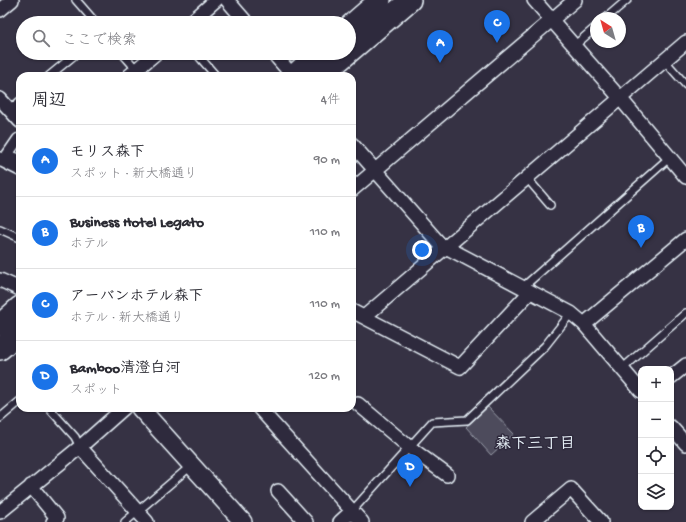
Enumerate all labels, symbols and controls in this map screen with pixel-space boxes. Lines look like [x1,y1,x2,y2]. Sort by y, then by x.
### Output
pin: C [484,10,510,43]
north arrow [590,12,626,48]
search box [16,16,356,60]
icon: search [30,27,52,49]
pin: A [427,30,453,63]
text: ここで検索 [62,32,137,50]
text: 周辺 [32,92,66,112]
text: 4件 [321,93,340,108]
text: モリス森下 [70,144,145,162]
text: A [41,153,49,168]
text: 90 m [314,153,340,168]
text: スポット · 新大橋通り [70,167,197,182]
text: Business Hotel Legato [70,214,204,232]
pin: B [628,215,654,248]
text: B [42,225,48,240]
text: 110 m [310,225,340,240]
text: ホテル [70,237,108,252]
your location [412,240,432,260]
text: アーバンホテル森下 [70,288,204,306]
text: C [41,297,49,312]
text: 110 m [310,297,340,312]
text: ホテル · 新大橋通り [70,311,184,326]
text: Bamboo清澄白河 [70,360,180,378]
map controls [638,366,674,510]
button: + [638,366,674,402]
text: D [41,369,49,384]
text: 120 m [309,369,340,384]
text: スポット [70,383,122,398]
button: − [638,402,674,438]
district label: 森下三丁目 [495,434,575,455]
button: locate [638,438,674,474]
pin: D [397,454,423,487]
button: layers [638,474,674,510]

